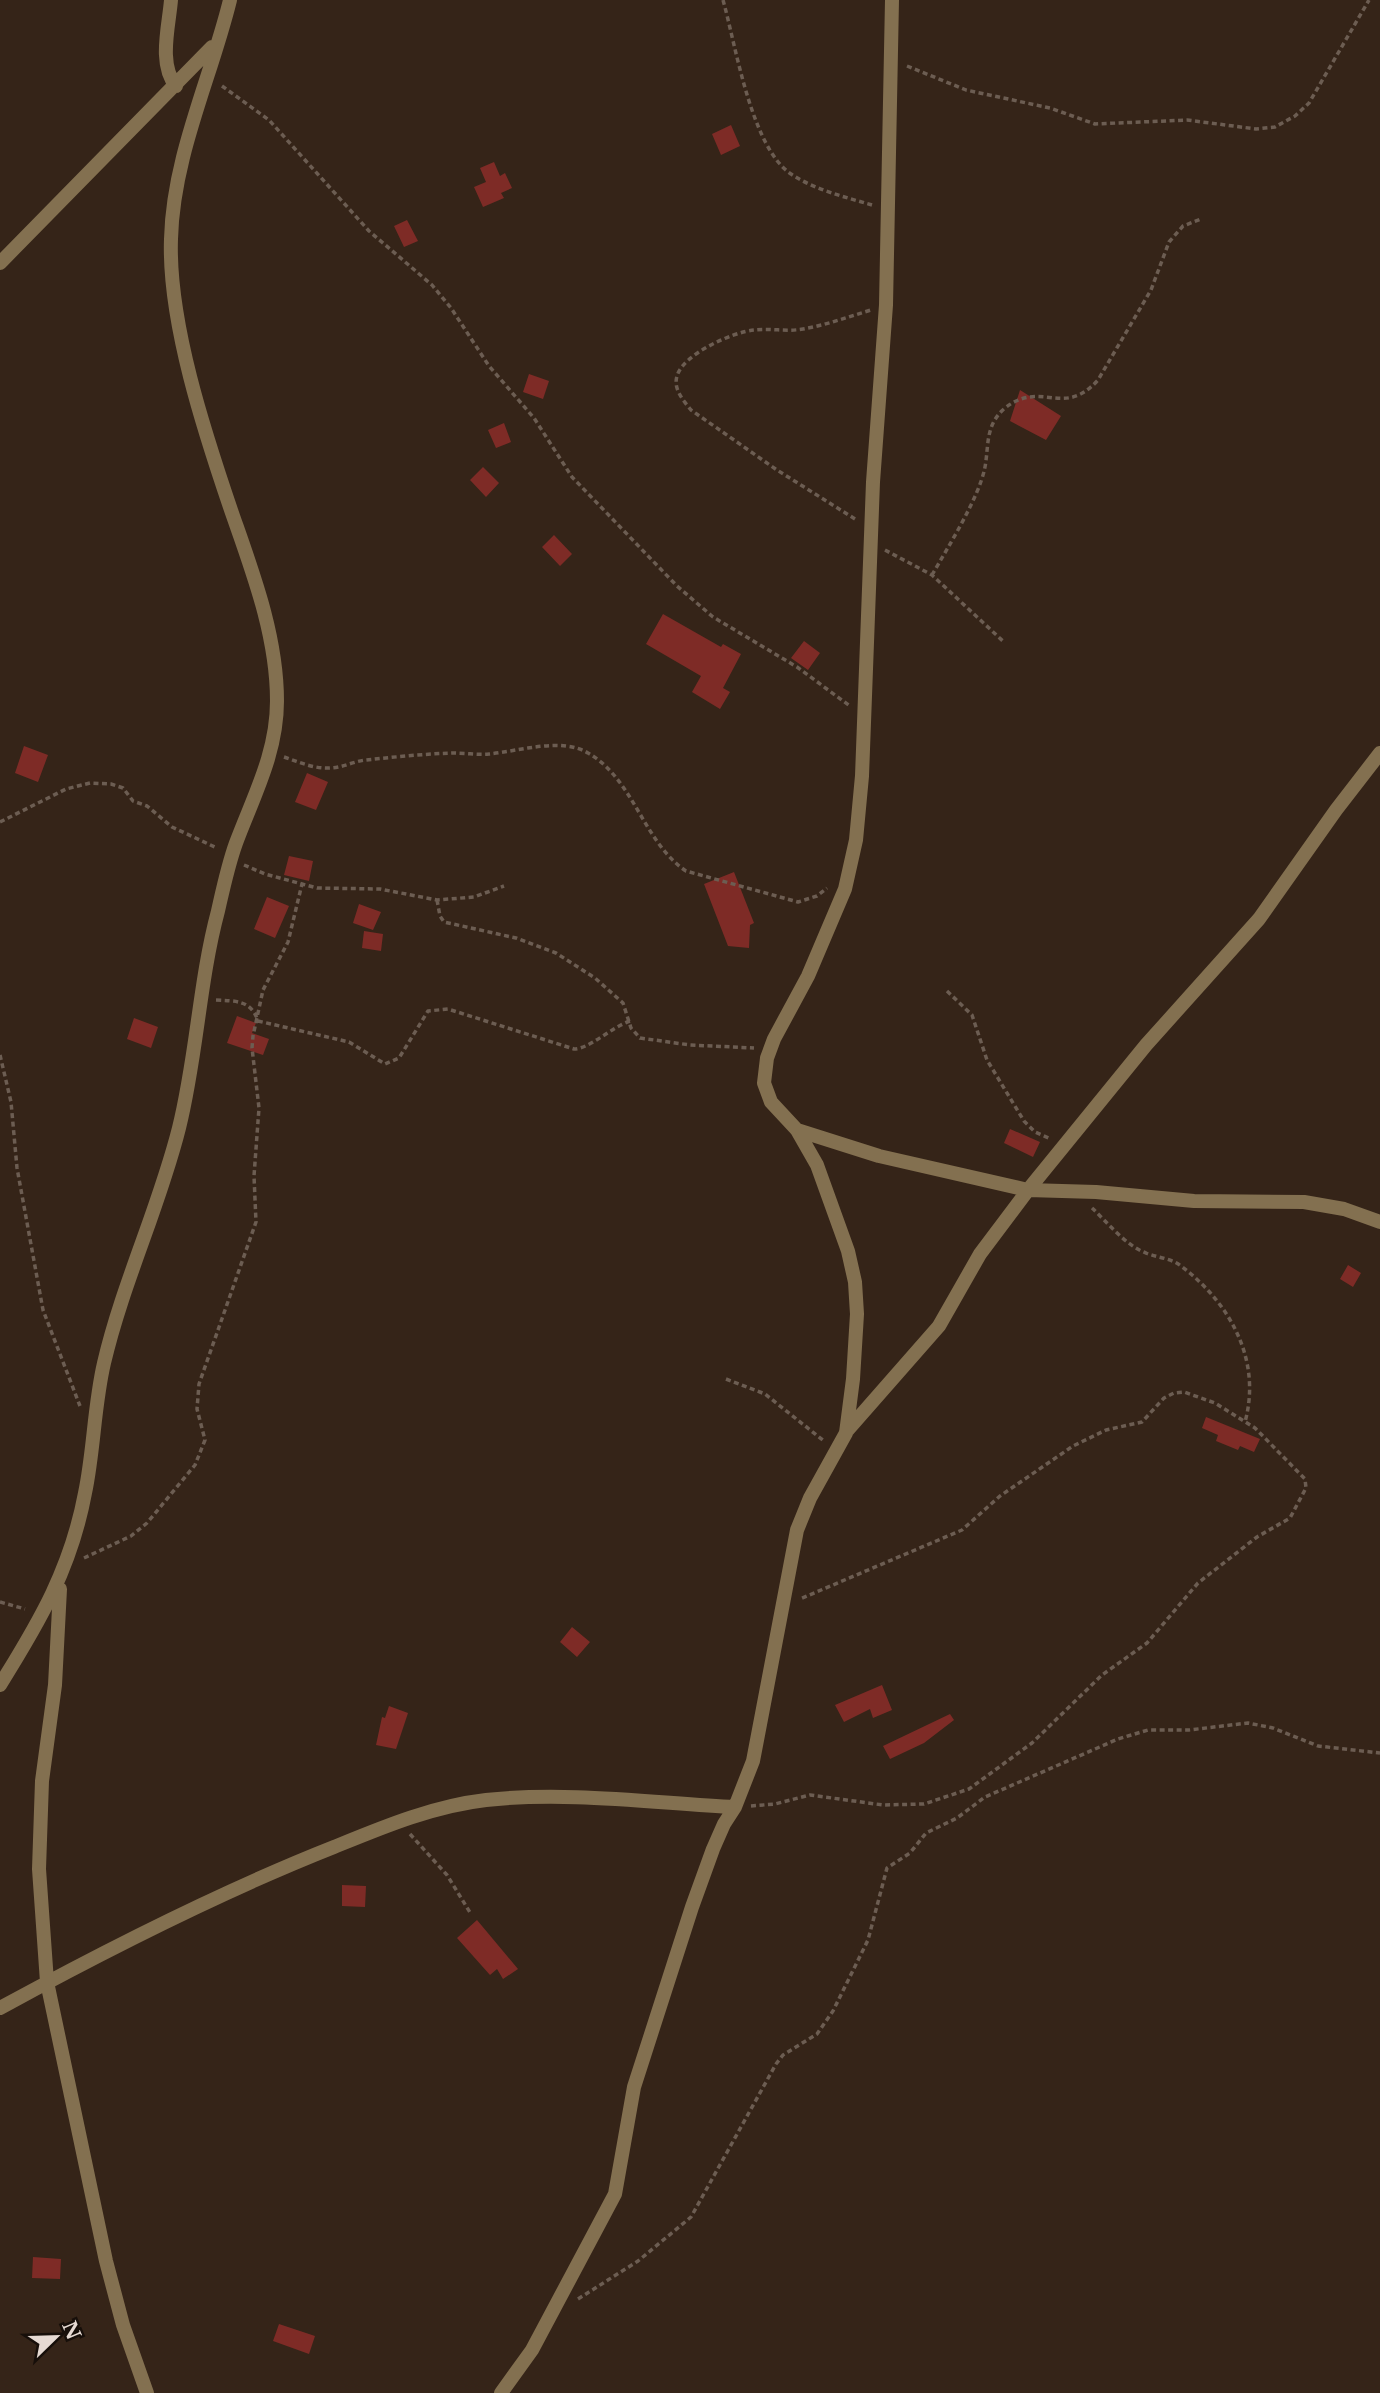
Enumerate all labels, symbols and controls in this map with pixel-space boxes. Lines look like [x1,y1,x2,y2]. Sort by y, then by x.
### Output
north arrow [21,2302,91,2372]
text: N [57,2318,85,2343]

